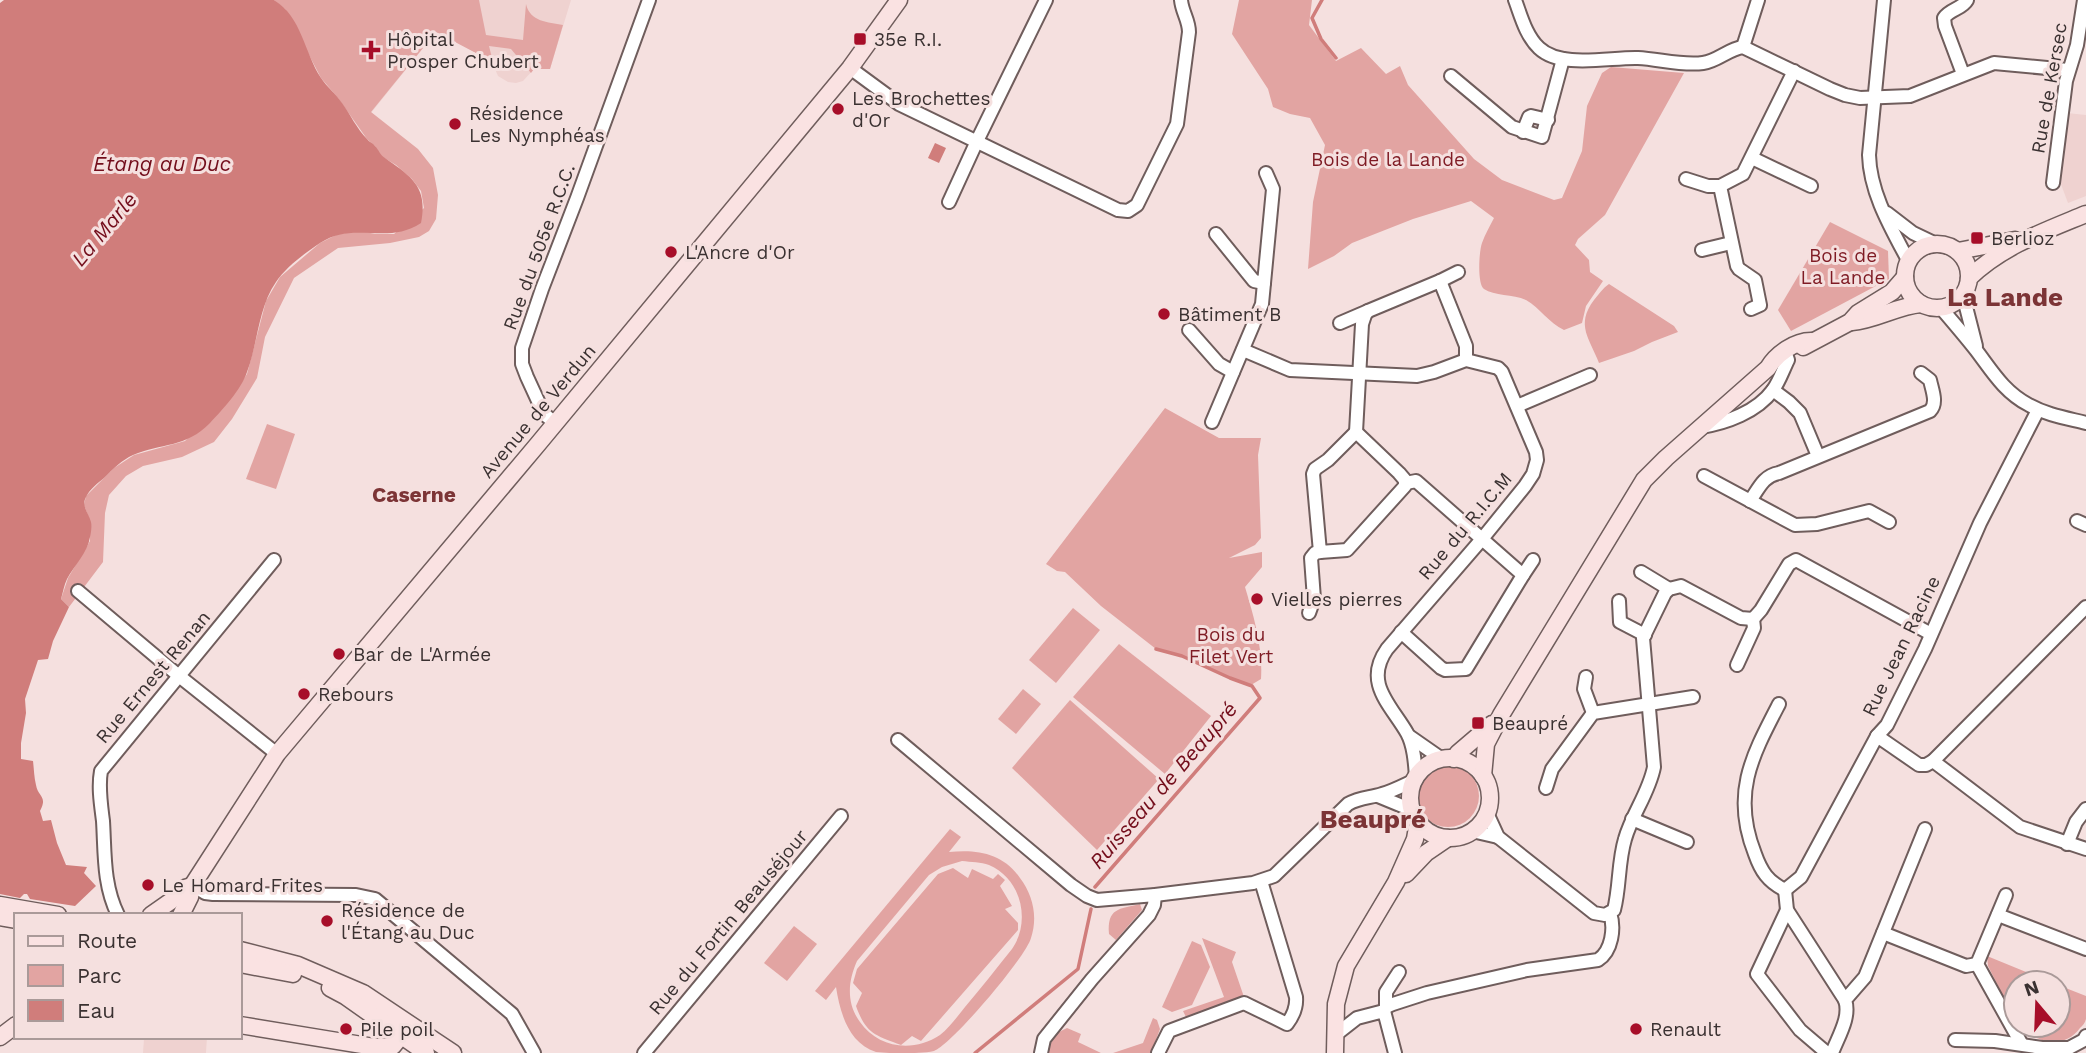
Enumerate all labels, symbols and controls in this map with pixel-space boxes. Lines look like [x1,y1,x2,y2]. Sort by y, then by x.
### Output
street label: Rue de Kersec [2026,21,2072,155]
place label: Hôpital Prosper Chubert [387,28,539,73]
place label: 35e R.I. [874,28,942,51]
marker: 35e R.I. [852,31,868,47]
marker: Hôpital Prosper Chubert [361,40,381,60]
place label: Les Brochettes d'Or [852,87,991,132]
marker: Les Brochettes d'Or [830,101,846,117]
place label: Résidence Les Nymphéas [469,102,605,147]
marker: Résidence Les Nymphéas [447,116,463,132]
park label: Bois de la Lande [1311,148,1465,171]
water label: Étang au Duc [93,151,231,176]
street label: Rue du 505e R.C.C. [498,161,580,333]
water label: La Marle [66,187,142,271]
place label: Berlioz [1991,227,2054,250]
marker: Berlioz [1969,230,1985,246]
place label: L'Ancre d'Or [685,241,795,264]
marker: L'Ancre d'Or [663,244,679,260]
park label: Bois de La Lande [1801,244,1885,289]
district label: La Lande [1947,282,2063,312]
place label: Bâtiment B [1178,303,1281,326]
marker: Bâtiment B [1156,306,1172,322]
street label: Avenue de Verdun [475,339,601,483]
street label: Rue du R.I.C.M [1413,467,1517,585]
district label: Caserne [372,482,456,507]
street label: Rue Jean Racine [1857,572,1945,720]
place label: Vielles pierres [1271,588,1403,611]
marker: Vielles pierres [1249,591,1265,607]
street label: Rue Ernest Renan [91,606,215,748]
park label: Bois du Filet Vert [1189,623,1273,668]
place label: Bar de L'Armée [353,643,491,666]
marker: Bar de L'Armée [331,646,347,662]
place label: Rebours [318,683,394,706]
marker: Rebours [296,686,312,702]
water label: Ruisseau de Beaupré [1084,697,1242,873]
place label: Beaupré [1492,712,1568,735]
marker: Beaupré [1470,715,1486,731]
district label: Beaupré [1320,804,1426,834]
street label: Rue du Fortin Beauséjour [644,824,812,1019]
place label: Le Homard Frites [162,874,323,897]
marker: Le Homard Frites [140,877,156,893]
place label: Résidence de l'Étang au Duc [341,899,475,944]
legend [14,913,242,1039]
marker: Résidence de l'Étang au Duc [319,913,335,929]
text: Route [77,928,137,953]
text: Parc [77,963,122,988]
north arrow [2002,969,2072,1039]
text: N [2021,975,2042,1002]
text: Eau [77,998,115,1023]
place label: Pile poil [360,1018,434,1041]
place label: Renault [1650,1018,1721,1041]
marker: Pile poil [338,1021,354,1037]
marker: Renault [1628,1021,1644,1037]

